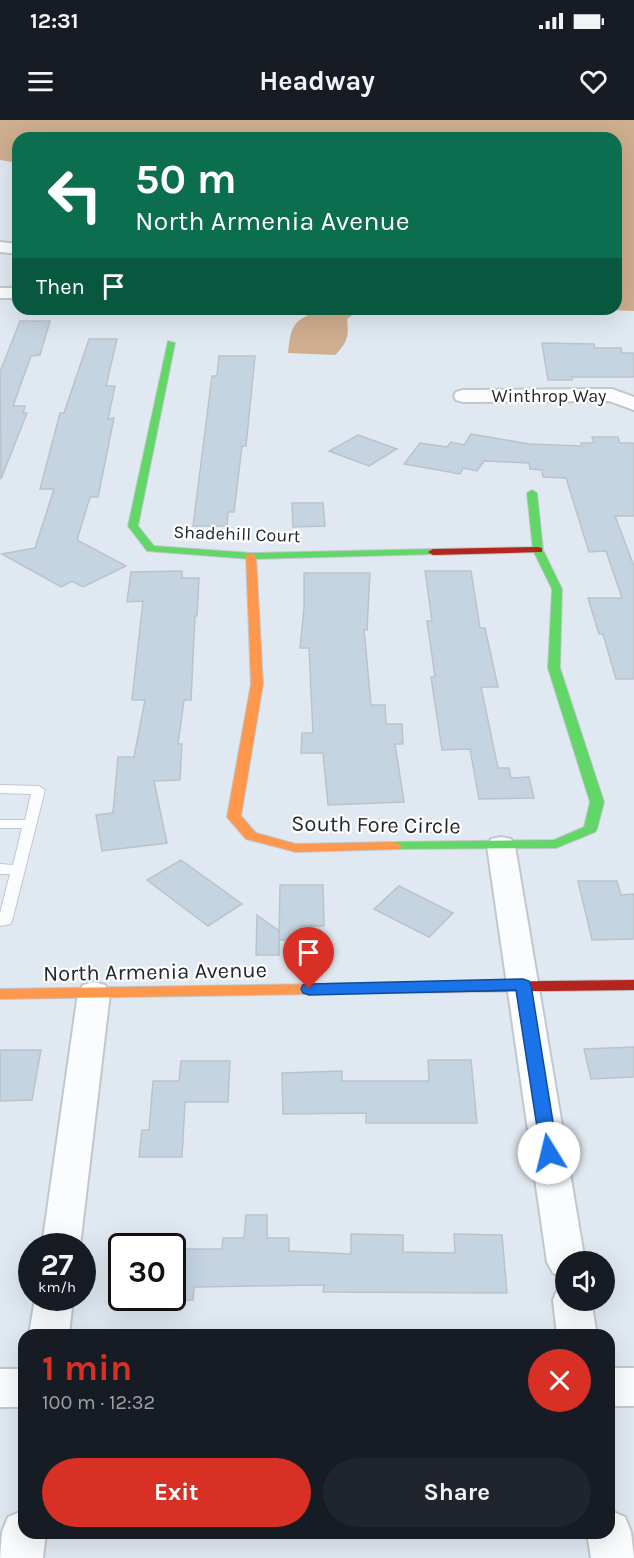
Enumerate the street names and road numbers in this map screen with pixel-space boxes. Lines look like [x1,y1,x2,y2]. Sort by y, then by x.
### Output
street label: Winthrop Way [492,385,607,407]
street label: Shadehill Court [173,521,301,547]
street label: South Fore Circle [291,811,461,839]
street label: North Armenia Avenue [43,957,267,987]

